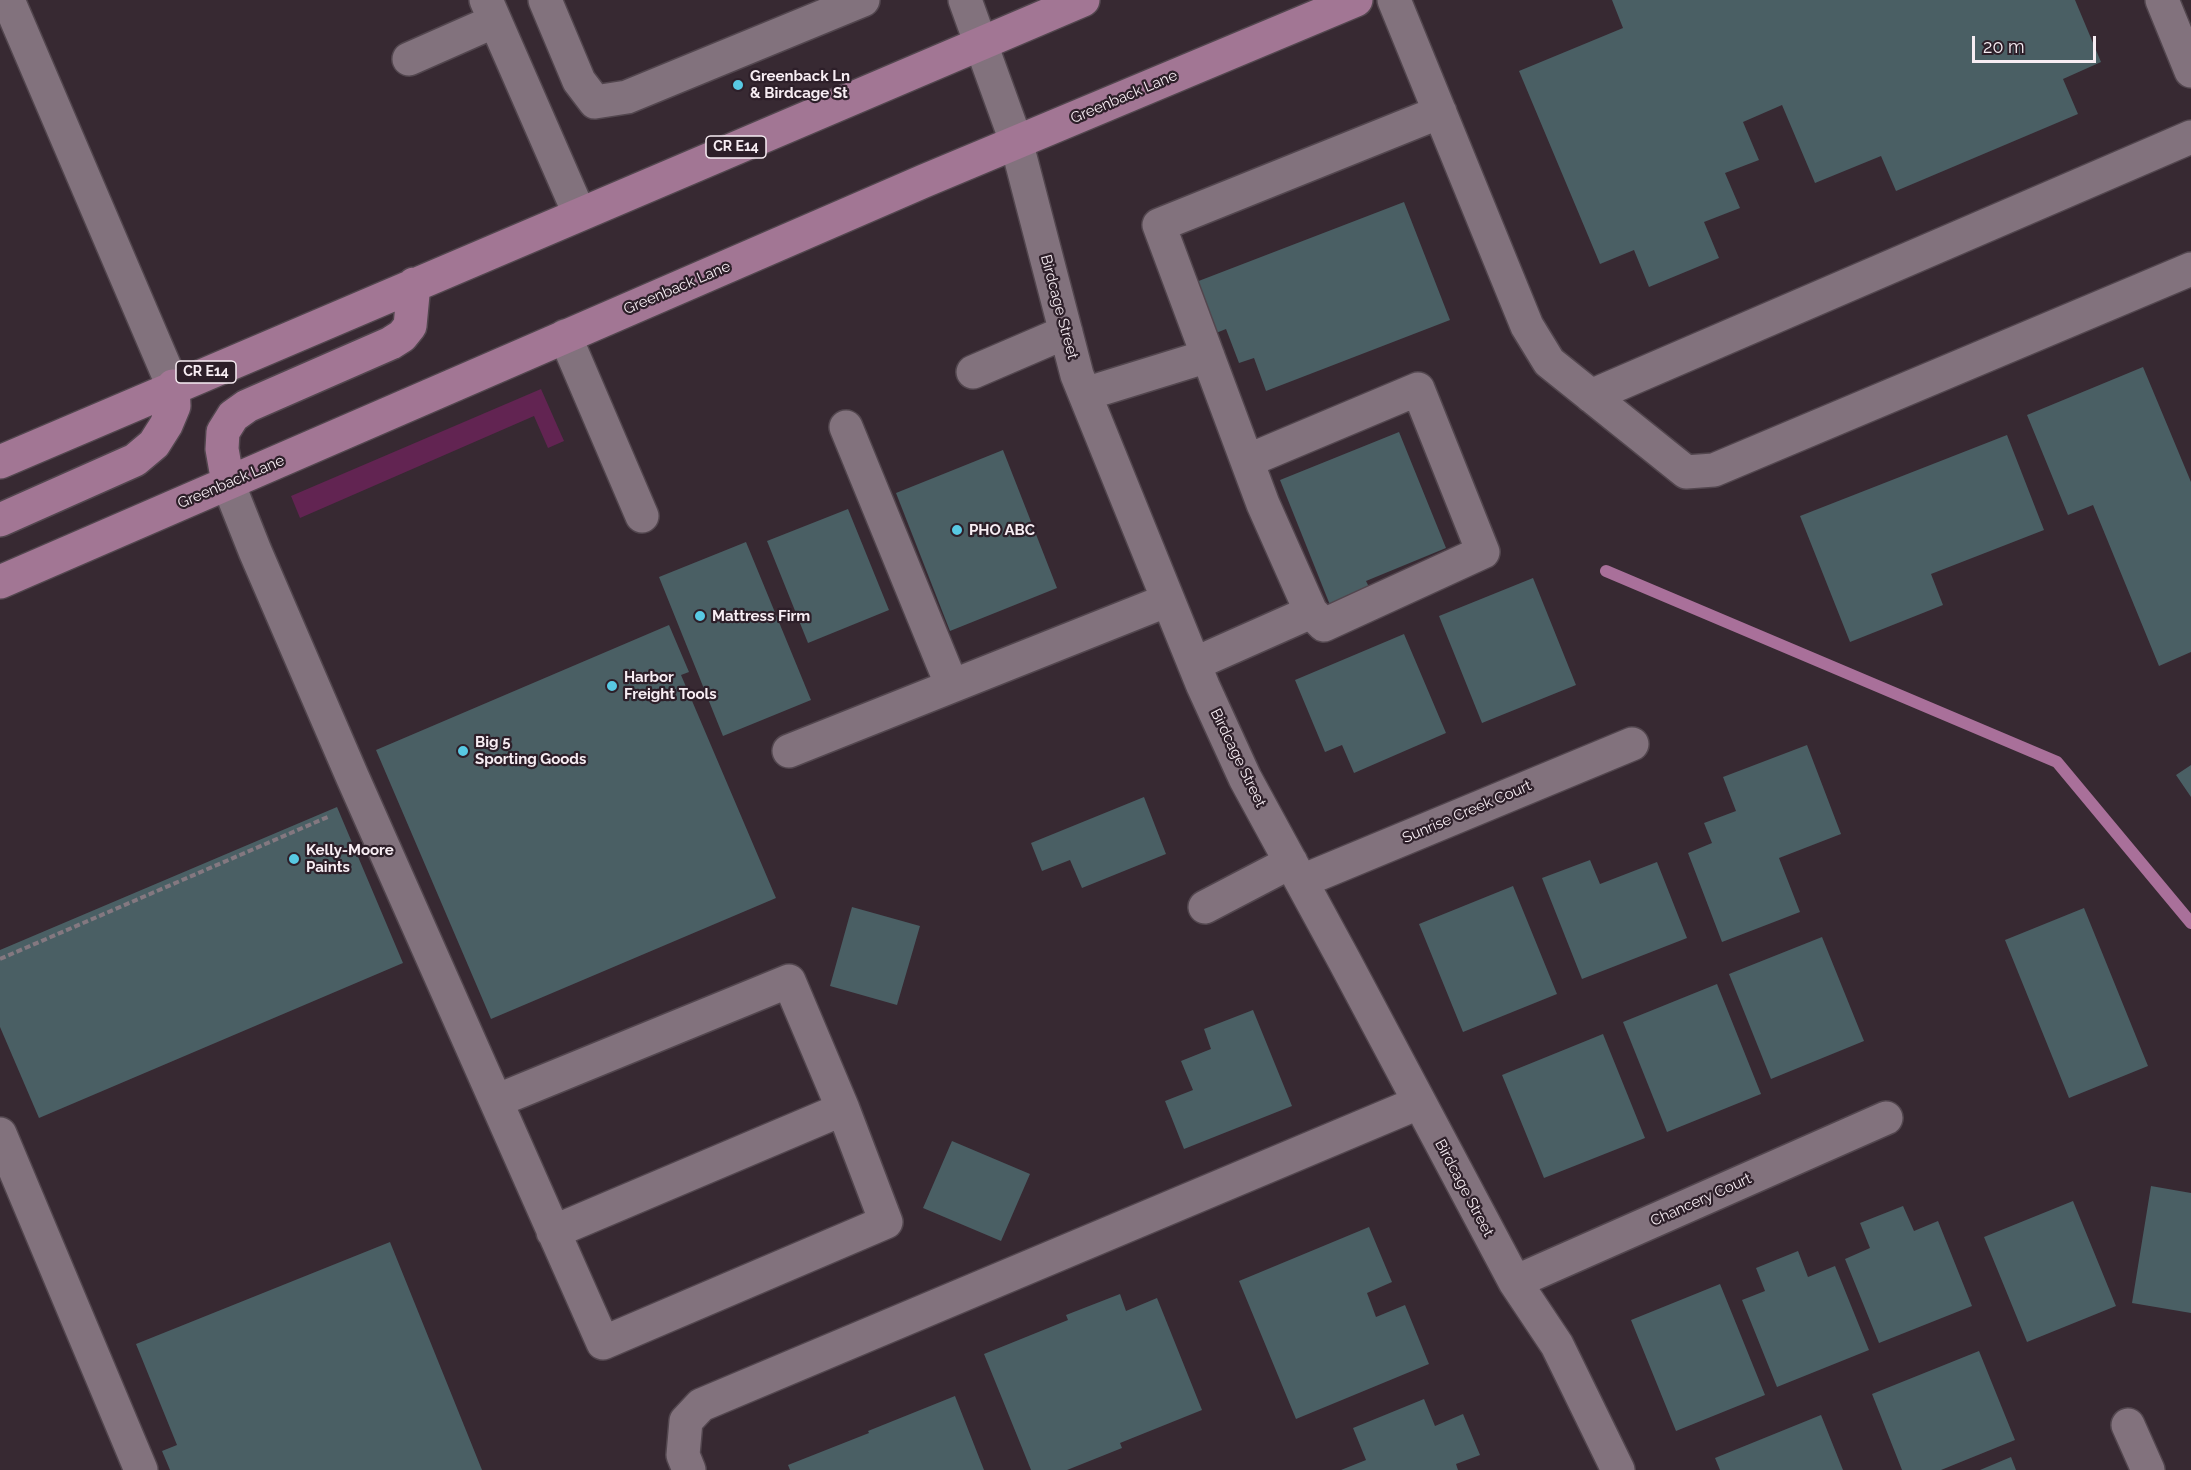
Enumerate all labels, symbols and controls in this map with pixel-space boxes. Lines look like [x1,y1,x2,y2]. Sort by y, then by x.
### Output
scale bar [1975,24,2100,62]
text: 20 m [1983,36,2025,57]
street label: Greenback Lane [1068,66,1180,128]
place label: Greenback Ln & Birdcage St [750,67,850,102]
marker: Greenback Ln & Birdcage St [731,78,745,92]
road number: CR E14 [706,136,766,158]
street label: Birdcage Street [1036,253,1082,361]
street label: Greenback Lane [621,257,733,319]
road number: CR E14 [176,361,236,383]
street label: Greenback Lane [175,451,287,513]
place label: PHO ABC [969,521,1035,539]
marker: PHO ABC [950,523,964,537]
place label: Mattress Firm [712,607,810,625]
marker: Mattress Firm [693,609,707,623]
place label: Harbor Freight Tools [624,668,717,703]
marker: Harbor Freight Tools [605,679,619,693]
street label: Birdcage Street [1206,706,1270,810]
place label: Big 5 Sporting Goods [475,733,586,768]
marker: Big 5 Sporting Goods [456,744,470,758]
street label: Sunrise Creek Court [1400,777,1534,847]
place label: Kelly-Moore Paints [306,841,394,876]
marker: Kelly-Moore Paints [287,852,301,866]
street label: Birdcage Street [1431,1136,1497,1240]
street label: Chancery Court [1648,1170,1754,1230]

